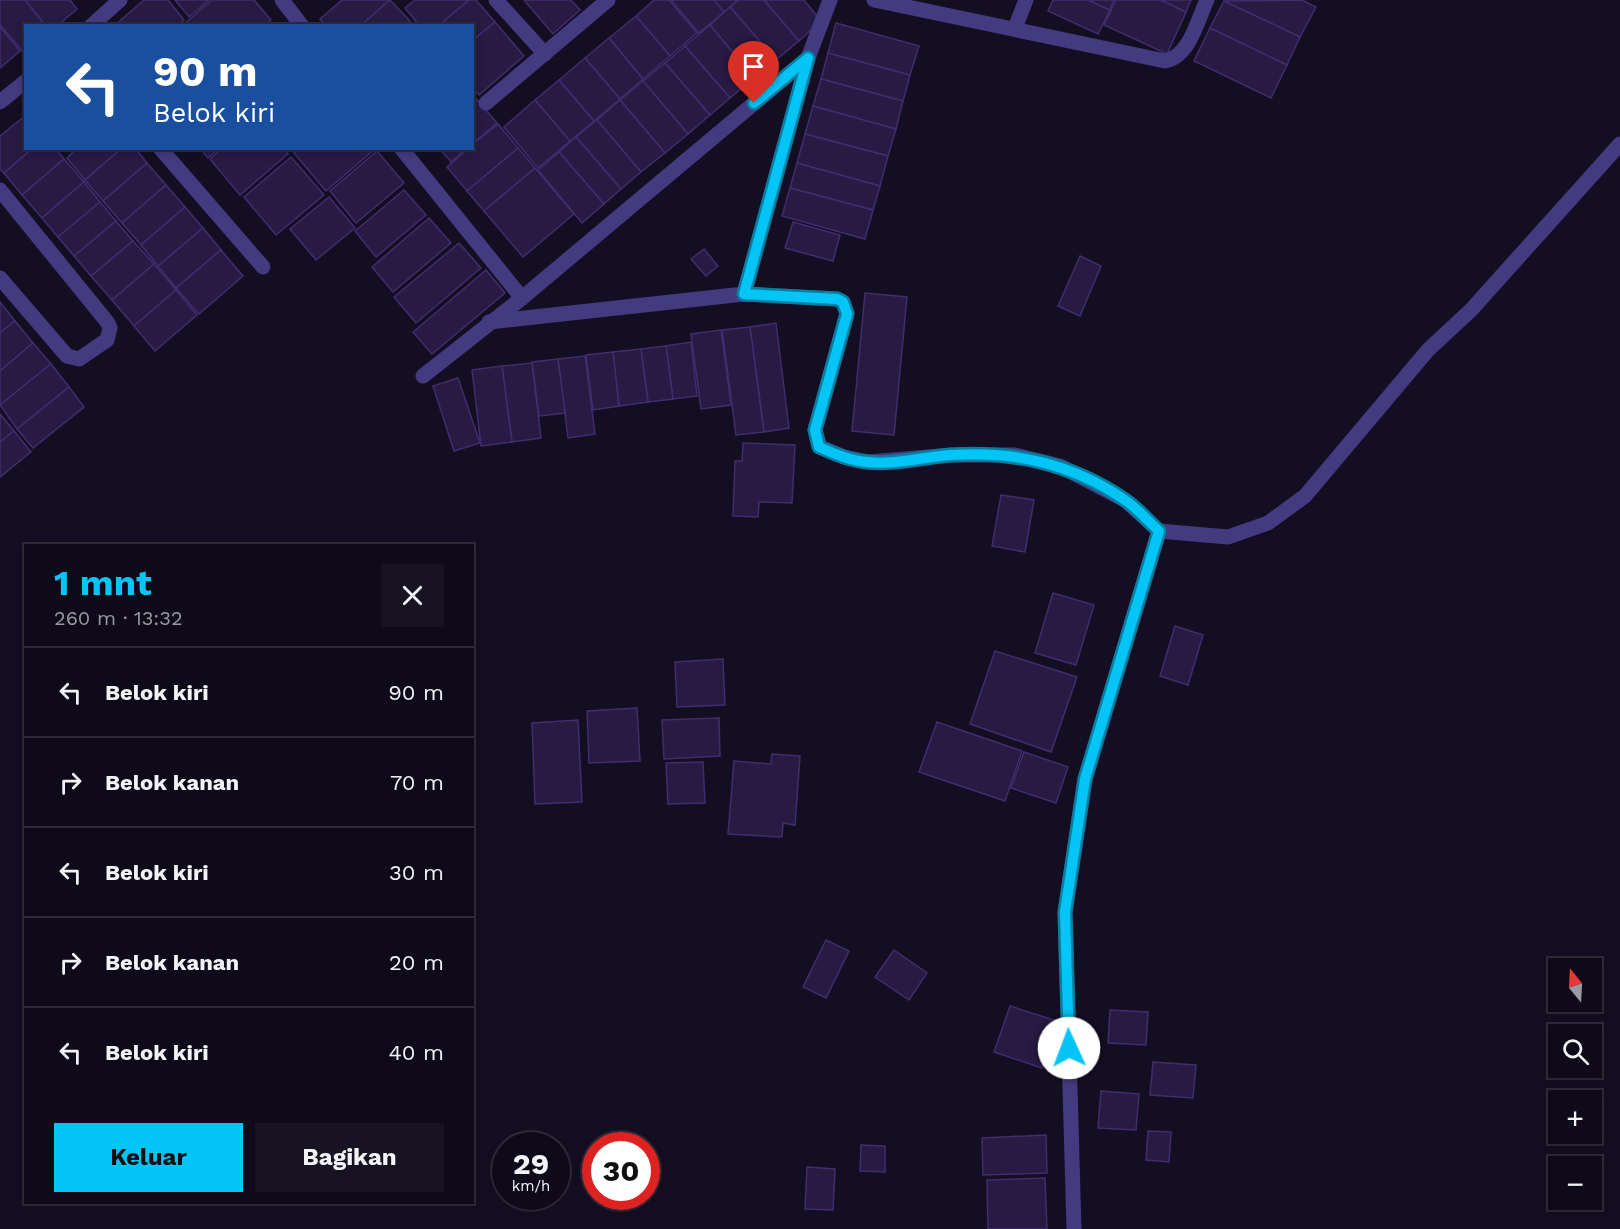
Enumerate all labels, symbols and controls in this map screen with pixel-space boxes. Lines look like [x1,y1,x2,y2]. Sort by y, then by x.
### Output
pin [728,41,779,103]
text: 90 m [153,47,257,96]
icon: left [54,48,132,126]
icon: arrive [737,50,770,83]
text: Belok kiri [153,97,275,129]
text: 1 mnt [54,562,152,604]
button: close [381,564,444,627]
text: 260 m · 13:32 [54,606,183,630]
icon: left [54,676,87,709]
text: Belok kiri [105,680,209,705]
text: 90 m [388,680,444,705]
icon: right [54,766,87,799]
text: Belok kanan [105,770,239,795]
text: 70 m [390,770,444,795]
icon: left [54,856,87,889]
text: Belok kiri [105,860,209,885]
text: 30 m [389,860,444,885]
icon: right [54,946,87,979]
text: Belok kanan [105,950,239,975]
text: 20 m [389,950,444,975]
north arrow [1548,958,1602,1012]
map controls [1548,958,1602,1210]
position arrow [1037,1016,1101,1080]
button: search [1548,1024,1602,1078]
icon: left [54,1036,87,1069]
text: Belok kiri [105,1040,209,1065]
text: 40 m [388,1040,444,1065]
button: + [1548,1090,1602,1144]
button: Keluar [54,1123,243,1192]
button: Bagikan [255,1123,444,1192]
speed limit sign: 30 [582,1132,660,1210]
text: 29 [513,1146,549,1181]
button: − [1548,1156,1602,1210]
text: km/h [512,1177,550,1195]

